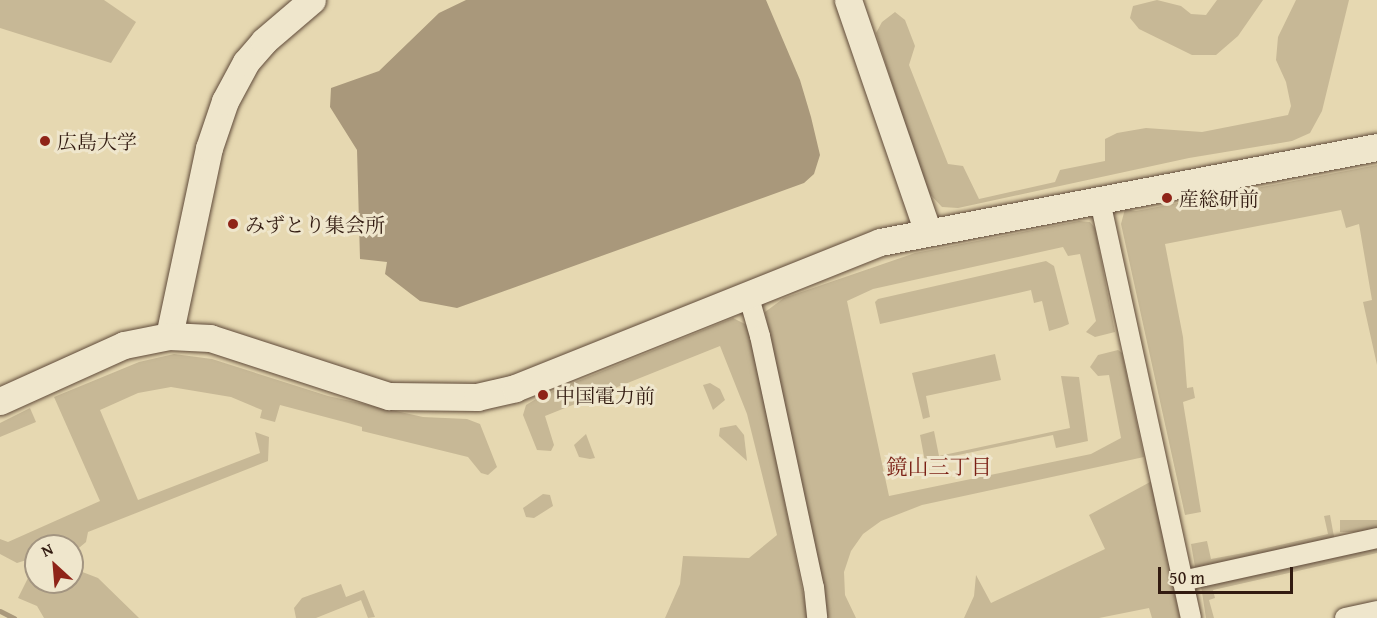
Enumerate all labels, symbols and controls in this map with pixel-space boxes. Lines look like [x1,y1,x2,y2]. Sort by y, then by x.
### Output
place label: 広島大学 [57,129,137,153]
marker: 広島大学 [38,134,52,148]
place label: 産総研前 [1179,186,1259,210]
marker: 産総研前 [1160,191,1174,205]
place label: みずとり集会所 [245,212,385,236]
marker: みずとり集会所 [226,217,240,231]
place label: 中国電力前 [555,383,655,407]
marker: 中国電力前 [536,388,550,402]
district label: 鏡山三丁目 [887,454,991,480]
north arrow [24,534,84,594]
text: N [37,536,57,563]
scale bar [1161,555,1296,593]
text: 50 m [1169,564,1205,591]

